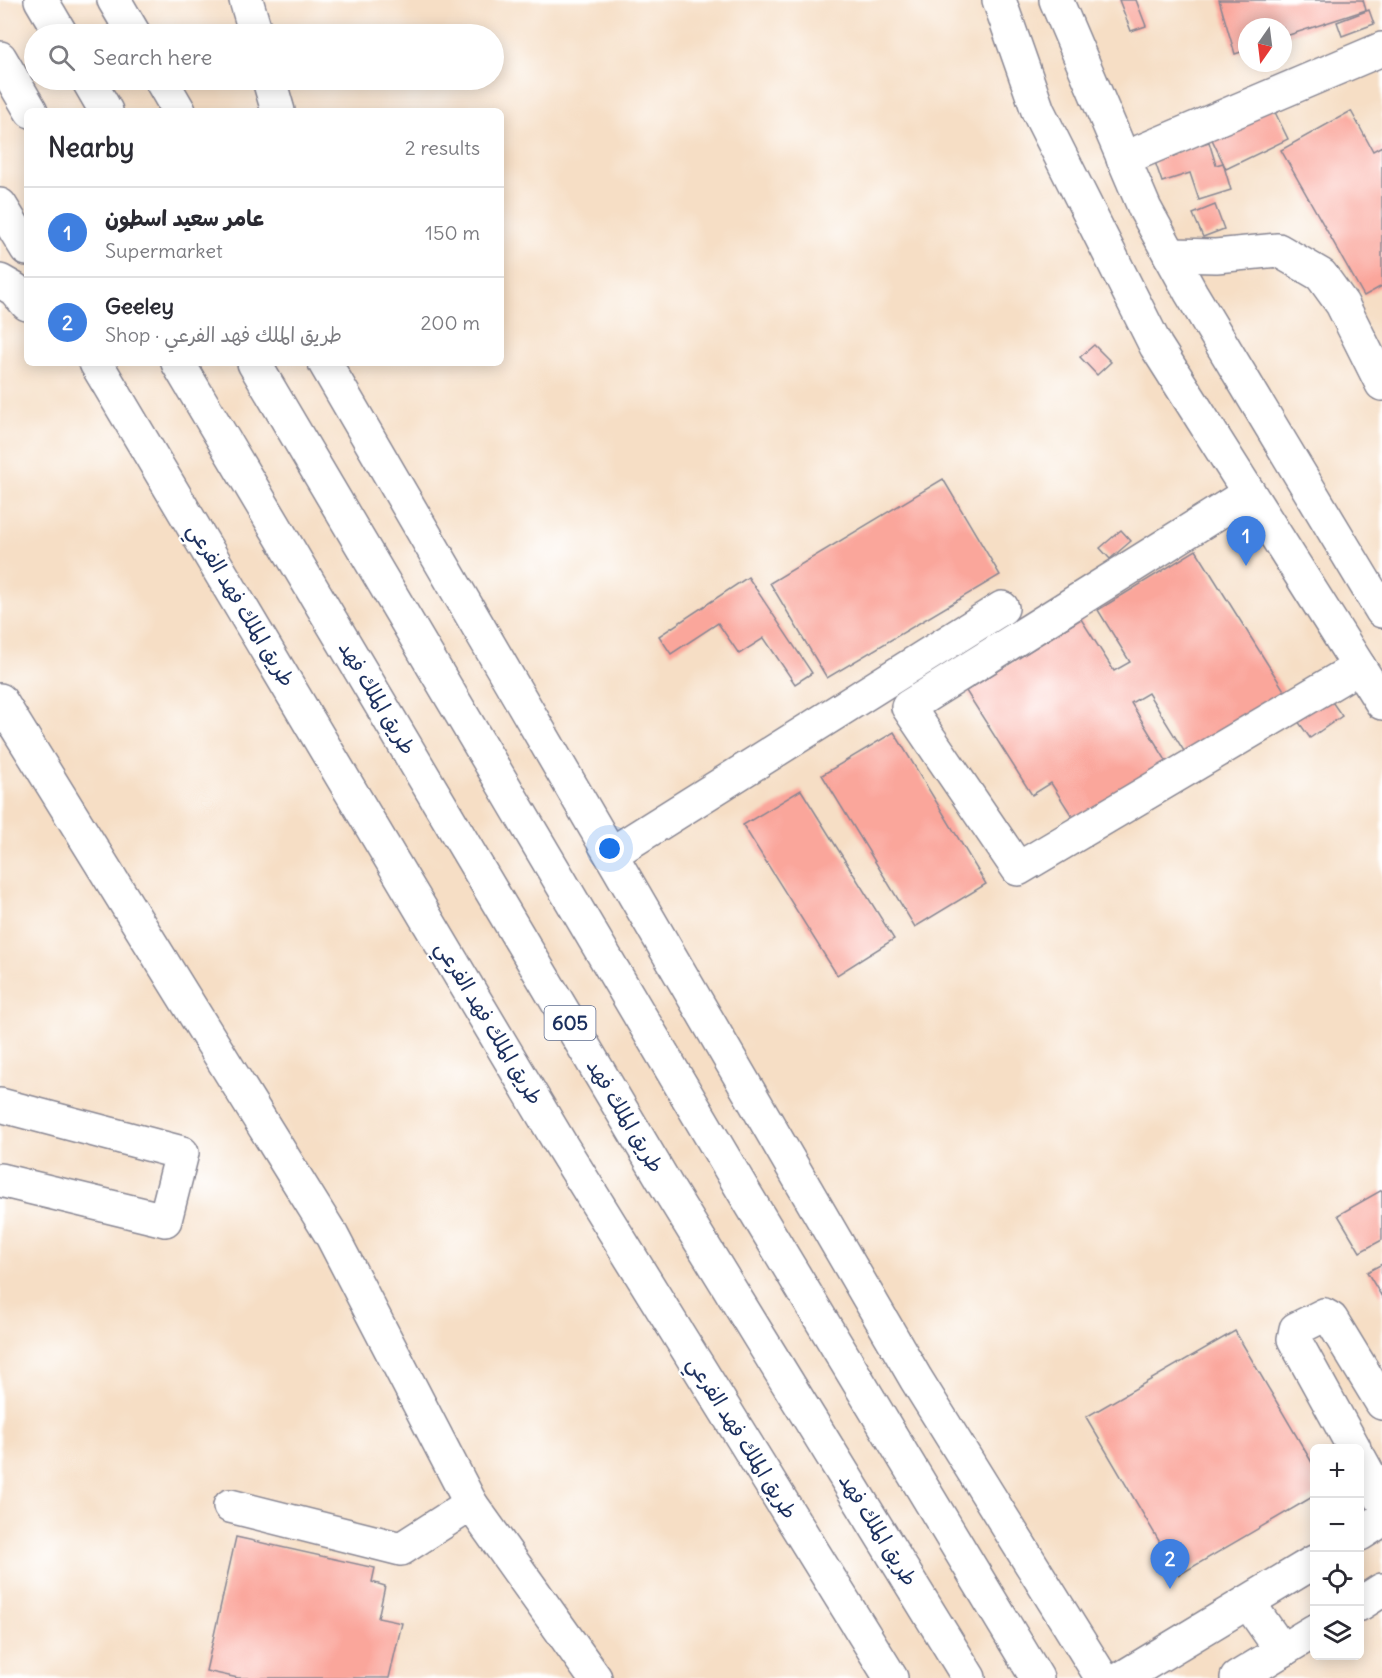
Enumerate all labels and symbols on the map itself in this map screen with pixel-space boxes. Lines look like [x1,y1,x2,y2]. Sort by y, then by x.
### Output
north arrow [1238,18,1292,72]
pin: 1 [1226,516,1266,566]
street label: طريق الملك فهد الفرعي [177,518,301,695]
street label: طريق الملك فهد [333,636,422,759]
your location [595,834,624,863]
street label: طريق الملك فهد الفرعي [425,936,549,1113]
road number: 605 [544,1006,596,1040]
street label: طريق الملك فهد [581,1054,670,1177]
street label: طريق الملك فهد الفرعي [676,1351,803,1527]
street label: طريق الملك فهد [833,1468,924,1591]
pin: 2 [1150,1540,1190,1589]

